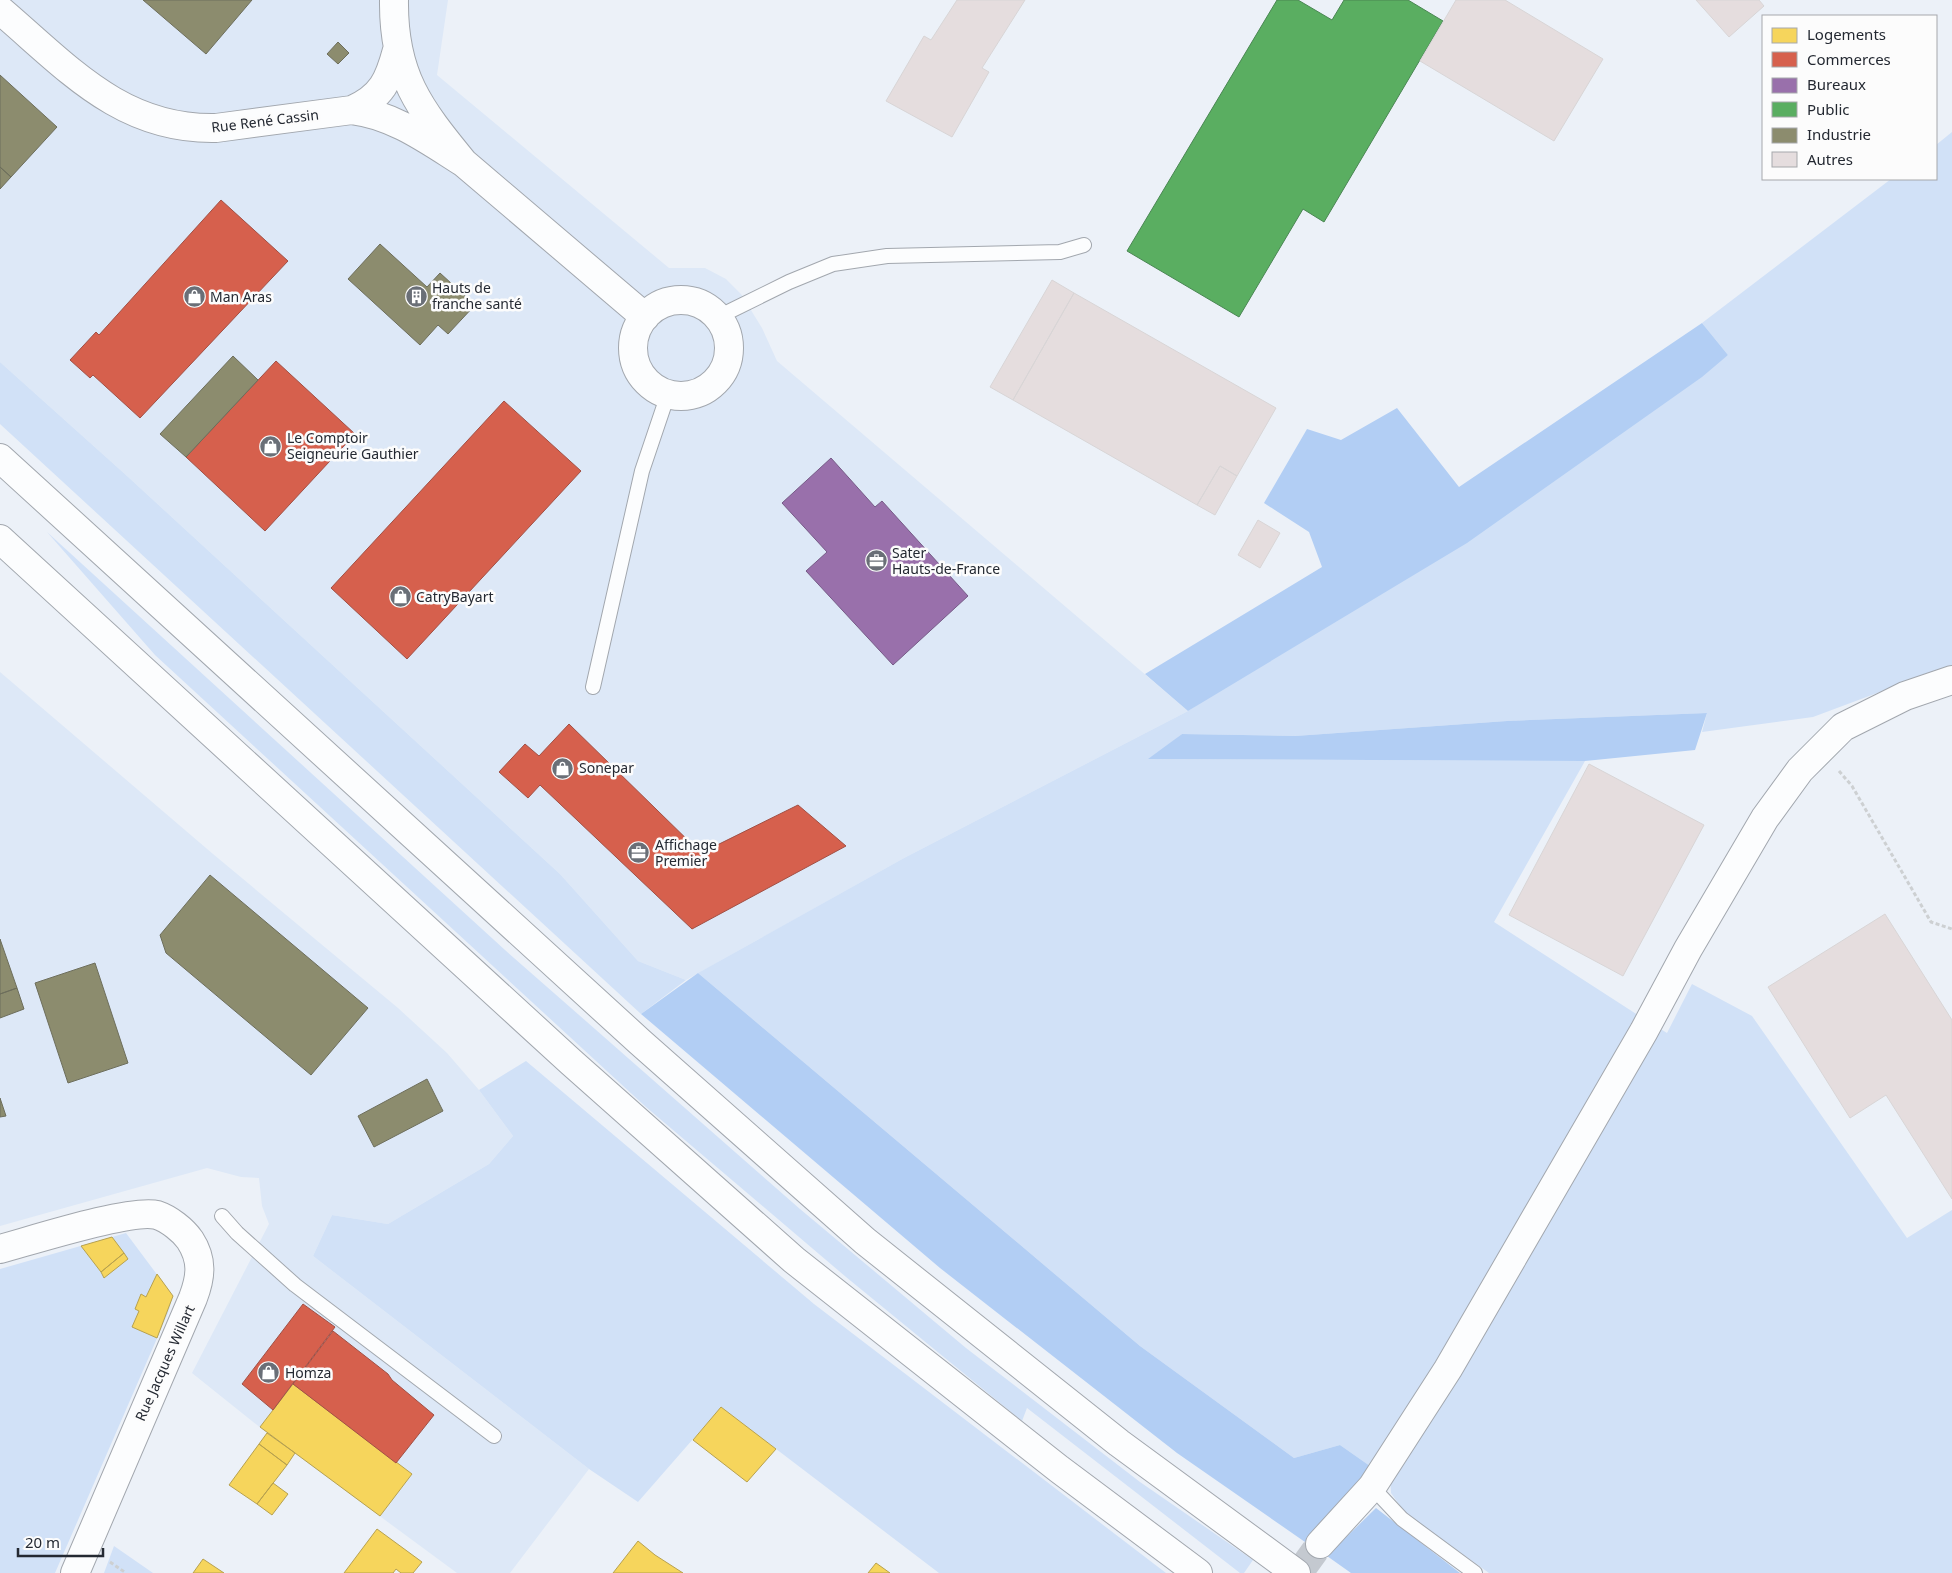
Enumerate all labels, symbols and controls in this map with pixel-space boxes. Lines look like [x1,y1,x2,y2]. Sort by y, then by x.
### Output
legend [1762,15,1937,180]
text: Logements [1807,24,1886,44]
text: Commerces [1807,49,1891,69]
text: Bureaux [1807,74,1866,94]
text: Public [1807,99,1850,119]
street label: Rue René Cassin [210,104,320,137]
text: Industrie [1807,124,1871,144]
text: Autres [1807,149,1853,169]
place label: Hauts de franche santé [432,278,522,313]
building icon: Hauts de franche santé [404,284,428,308]
shop icon: Man Aras [182,285,206,309]
place label: Man Aras [210,287,272,306]
place label: Le Comptoir Seigneurie Gauthier [287,428,419,463]
shop icon: Le Comptoir Seigneurie Gauthier [259,434,283,458]
place label: Sater Hauts-de-France [892,543,1000,578]
office icon: Sater Hauts-de-France [864,549,888,573]
shop icon: CatryBayart [388,585,412,609]
place label: CatryBayart [416,587,493,606]
shop icon: Sonepar [551,756,575,780]
place label: Sonepar [579,758,634,777]
place label: Affichage Premier [655,835,717,870]
office icon: Affichage Premier [627,841,651,865]
street label: Rue Jacques Willart [130,1302,199,1424]
shop icon: Homza [257,1361,281,1385]
place label: Homza [285,1363,331,1382]
scale bar [18,1526,102,1558]
text: 20 m [25,1532,60,1552]

